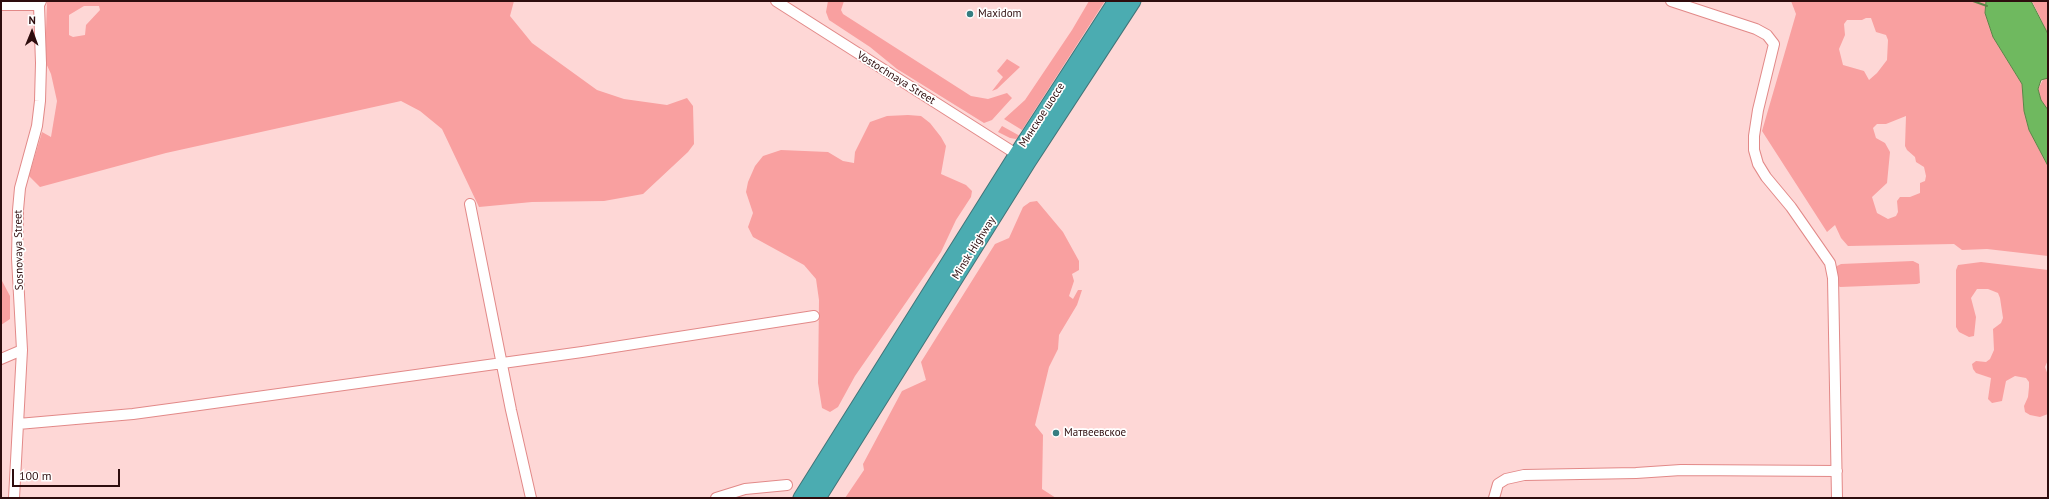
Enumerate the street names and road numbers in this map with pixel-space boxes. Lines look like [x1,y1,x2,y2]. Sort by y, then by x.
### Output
street label: Vostochnaya Street [854,49,938,107]
street label: Минское шоссе [1016,80,1068,150]
street label: Sosnovaya Street [12,210,26,290]
street label: Minsk Highway [949,214,999,282]

